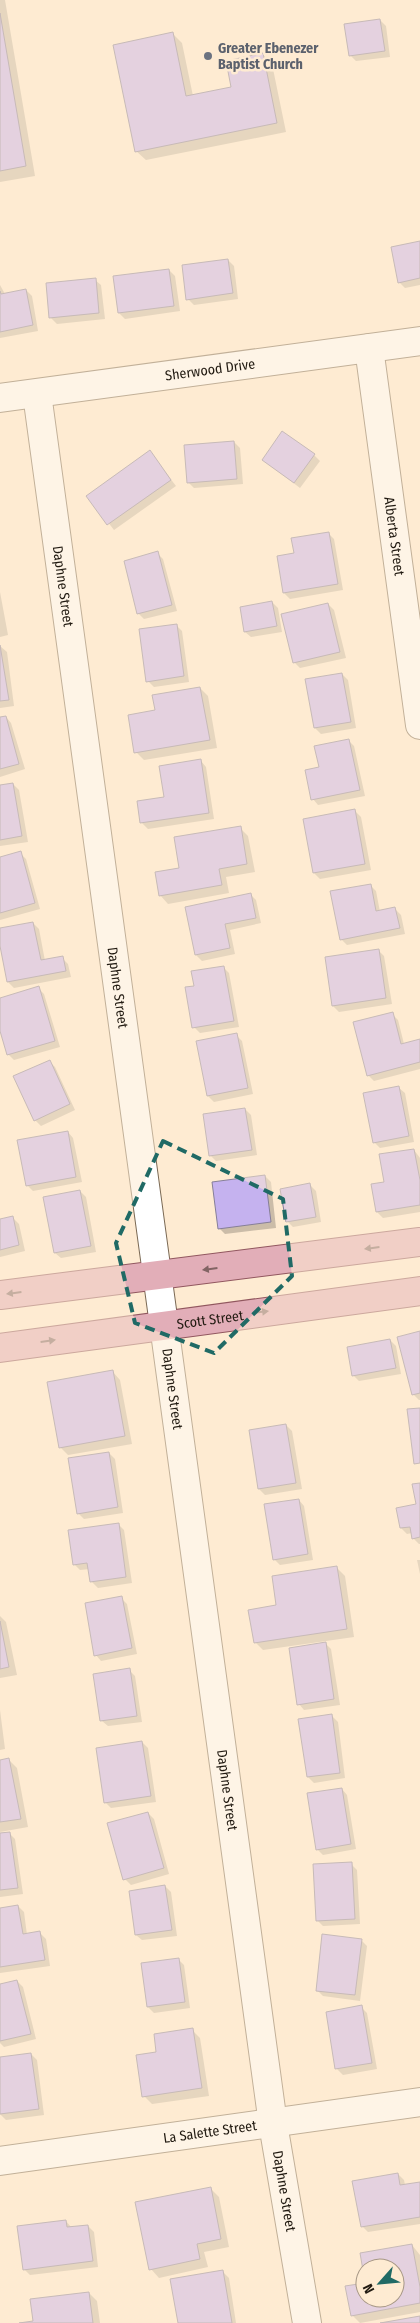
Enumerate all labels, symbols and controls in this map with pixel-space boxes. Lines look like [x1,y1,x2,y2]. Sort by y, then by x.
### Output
place label: Greater Ebenezer Baptist Church [218,40,319,73]
marker: Greater Ebenezer Baptist Church [202,50,214,62]
street label: Sherwood Drive [164,355,256,384]
street label: Alberta Street [381,496,408,577]
street label: Daphne Street [49,545,77,628]
street label: Daphne Street [104,946,132,1030]
one-way arrow [363,1244,379,1252]
one-way arrow [202,1265,218,1273]
one-way arrow [6,1289,22,1297]
street label: Scott Street [176,1307,245,1332]
one-way arrow [254,1307,270,1315]
one-way arrow [41,1337,57,1345]
street label: Daphne Street [159,1347,187,1431]
street label: Daphne Street [213,1748,241,1832]
street label: La Salette Street [162,2116,258,2146]
street label: Daphne Street [269,2149,300,2233]
north arrow [355,2258,405,2308]
text: N [359,2281,378,2296]

